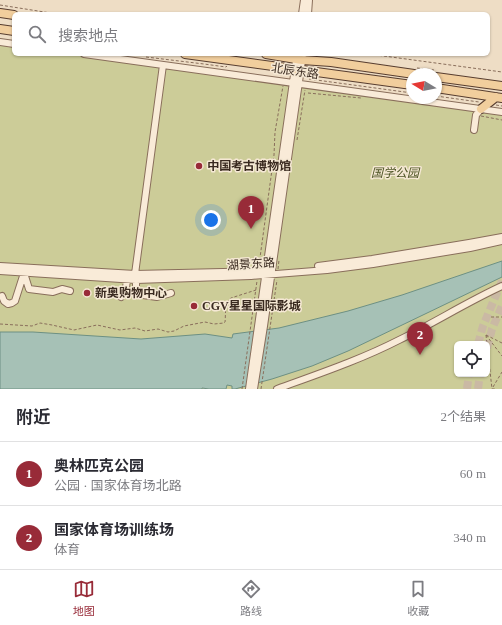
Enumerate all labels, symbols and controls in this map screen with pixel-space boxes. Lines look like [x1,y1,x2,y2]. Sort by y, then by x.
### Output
search box [12,12,490,56]
icon: search [26,23,48,45]
text: 搜索地点 [58,28,118,44]
street label: 北辰东路 [270,61,320,81]
north arrow [406,68,442,104]
place label: 中国考古博物馆 [207,159,291,173]
marker: 中国考古博物馆 [194,161,204,171]
park label: 国学公园 [371,166,421,180]
pin: 1 [238,196,264,229]
your location [201,210,221,230]
street label: 湖景东路 [227,255,275,273]
place label: 新奥购物中心 [95,286,167,300]
marker: 新奥购物中心 [82,288,92,298]
place label: CGV星星国际影城 [202,299,301,313]
marker: CGV星星国际影城 [189,301,199,311]
pin: 2 [407,322,433,355]
map controls [454,341,490,377]
button: locate [454,341,490,377]
text: 附近 [16,408,50,427]
text: 2个结果 [440,409,486,424]
text: 奥林匹克公园 [54,458,144,474]
text: 1 [26,466,32,481]
text: 60 m [460,466,486,481]
text: 公园 · 国家体育场北路 [54,478,182,493]
text: 国家体育场训练场 [54,522,174,538]
text: 2 [26,530,32,545]
text: 340 m [453,530,486,545]
text: 体育 [54,542,80,557]
tab: 地图 [73,578,95,618]
tab: 路线 [240,578,262,618]
tab: 收藏 [407,578,429,618]

